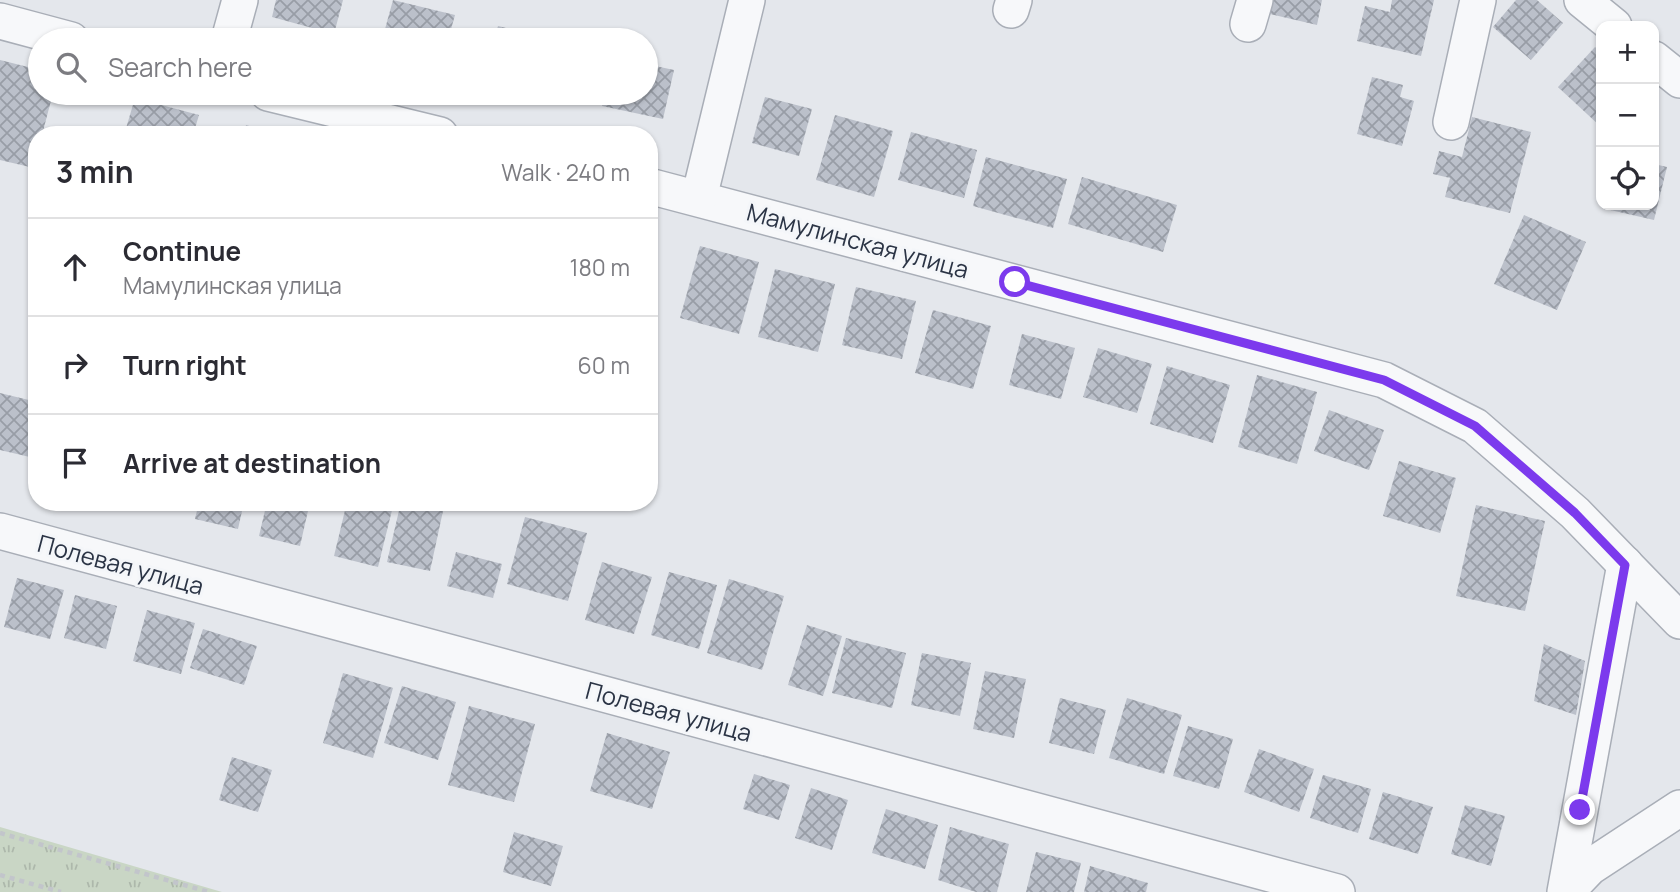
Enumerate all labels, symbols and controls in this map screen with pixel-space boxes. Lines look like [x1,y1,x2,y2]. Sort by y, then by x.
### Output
map controls [1596,21,1659,210]
button: + [1596,21,1659,84]
search box [28,28,658,105]
icon: search [52,48,90,86]
text: Search here [108,49,253,85]
button: − [1596,84,1659,147]
button: locate [1596,147,1659,210]
text: 3 min [56,151,134,192]
text: Walk · 240 m [501,156,630,188]
street label: Мамулинская улица [743,195,973,285]
text: Continue [123,233,241,269]
icon: ahead [56,248,94,286]
text: 180 m [570,251,630,283]
route start [999,266,1030,297]
text: Мамулинская улица [123,269,342,301]
icon: right [56,346,94,384]
text: Turn right [123,347,247,383]
text: 60 m [578,349,630,381]
icon: arrive [56,444,94,482]
text: Arrive at destination [123,445,381,481]
street label: Полевая улица [34,526,208,602]
street label: Полевая улица [582,673,756,749]
route end [1564,794,1595,825]

